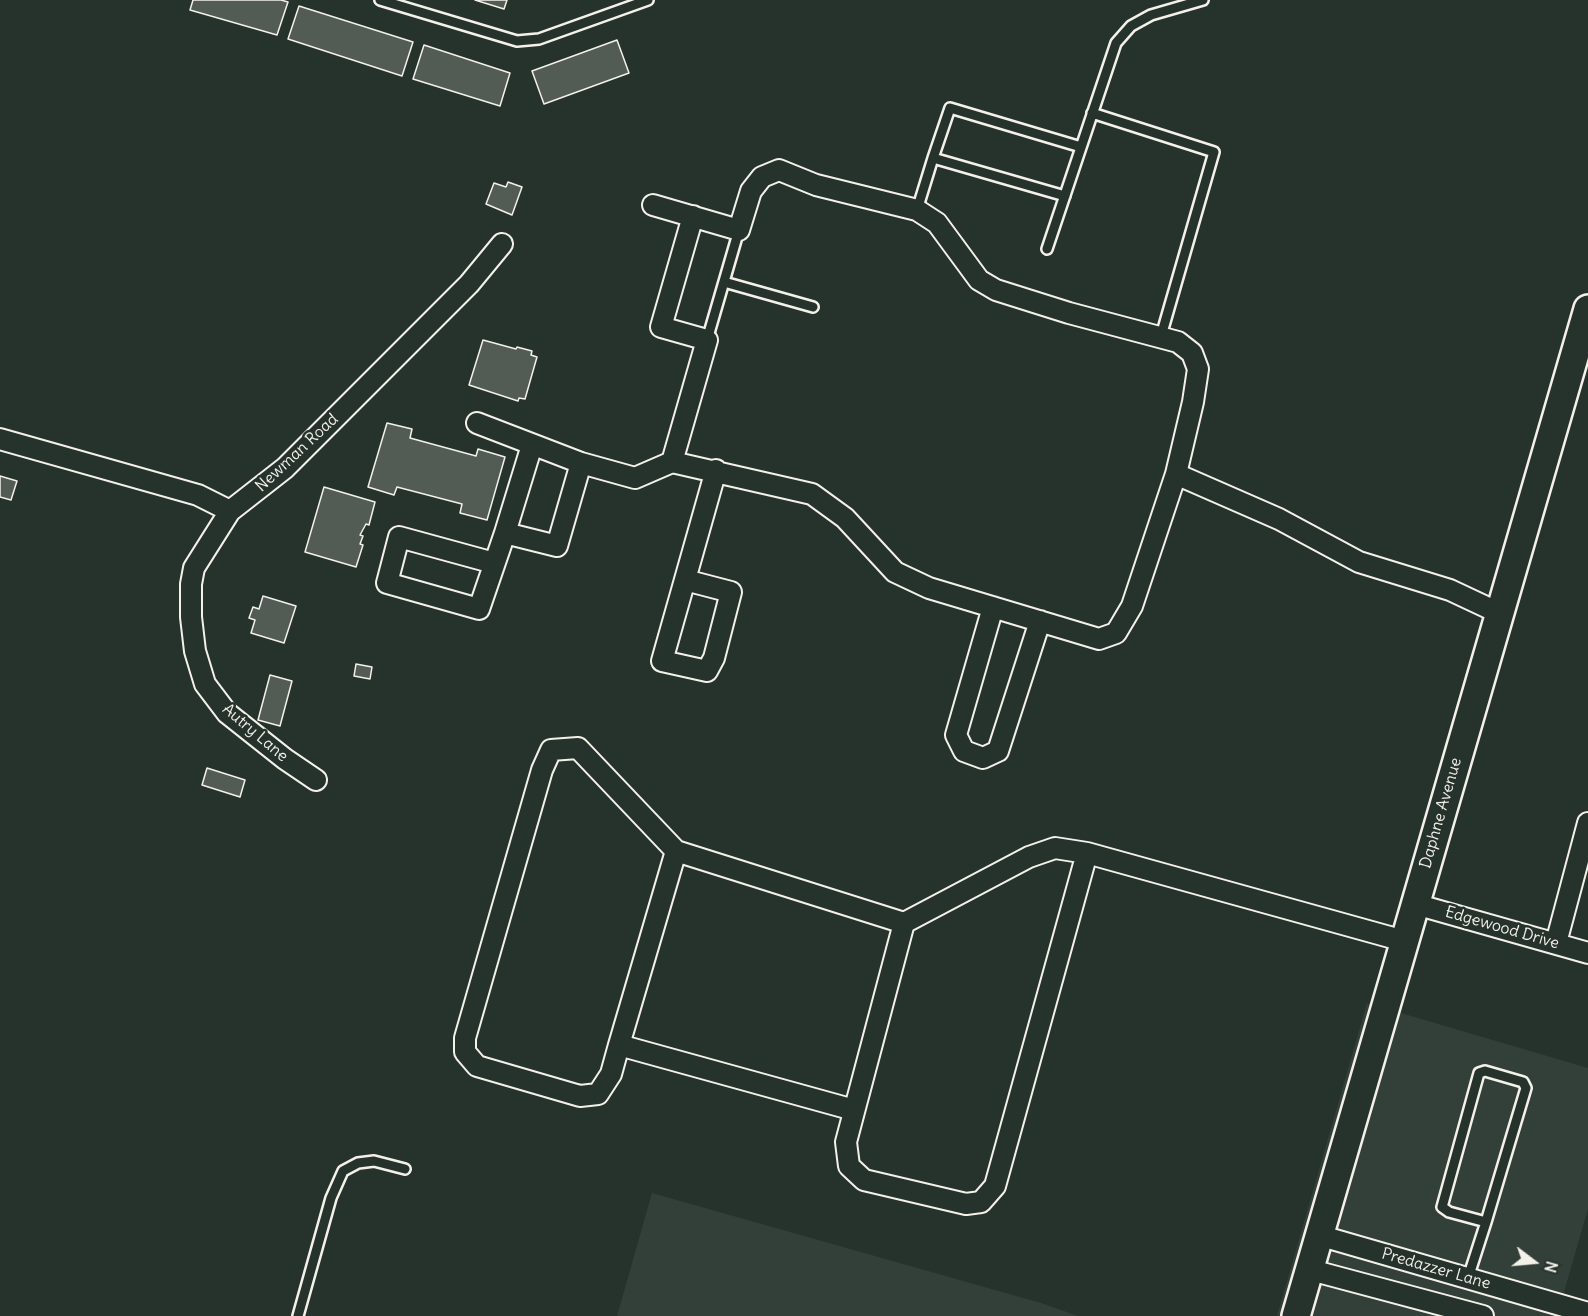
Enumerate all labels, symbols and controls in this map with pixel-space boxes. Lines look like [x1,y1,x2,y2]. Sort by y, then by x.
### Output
street label: Newman Road [252,410,342,496]
street label: Autry Lane [218,700,292,766]
street label: Daphne Avenue [1416,755,1466,871]
street label: Edgewood Drive [1443,903,1561,953]
north arrow [1504,1232,1564,1292]
street label: Predazzer Lane [1379,1244,1493,1294]
text: N [1540,1259,1562,1275]

